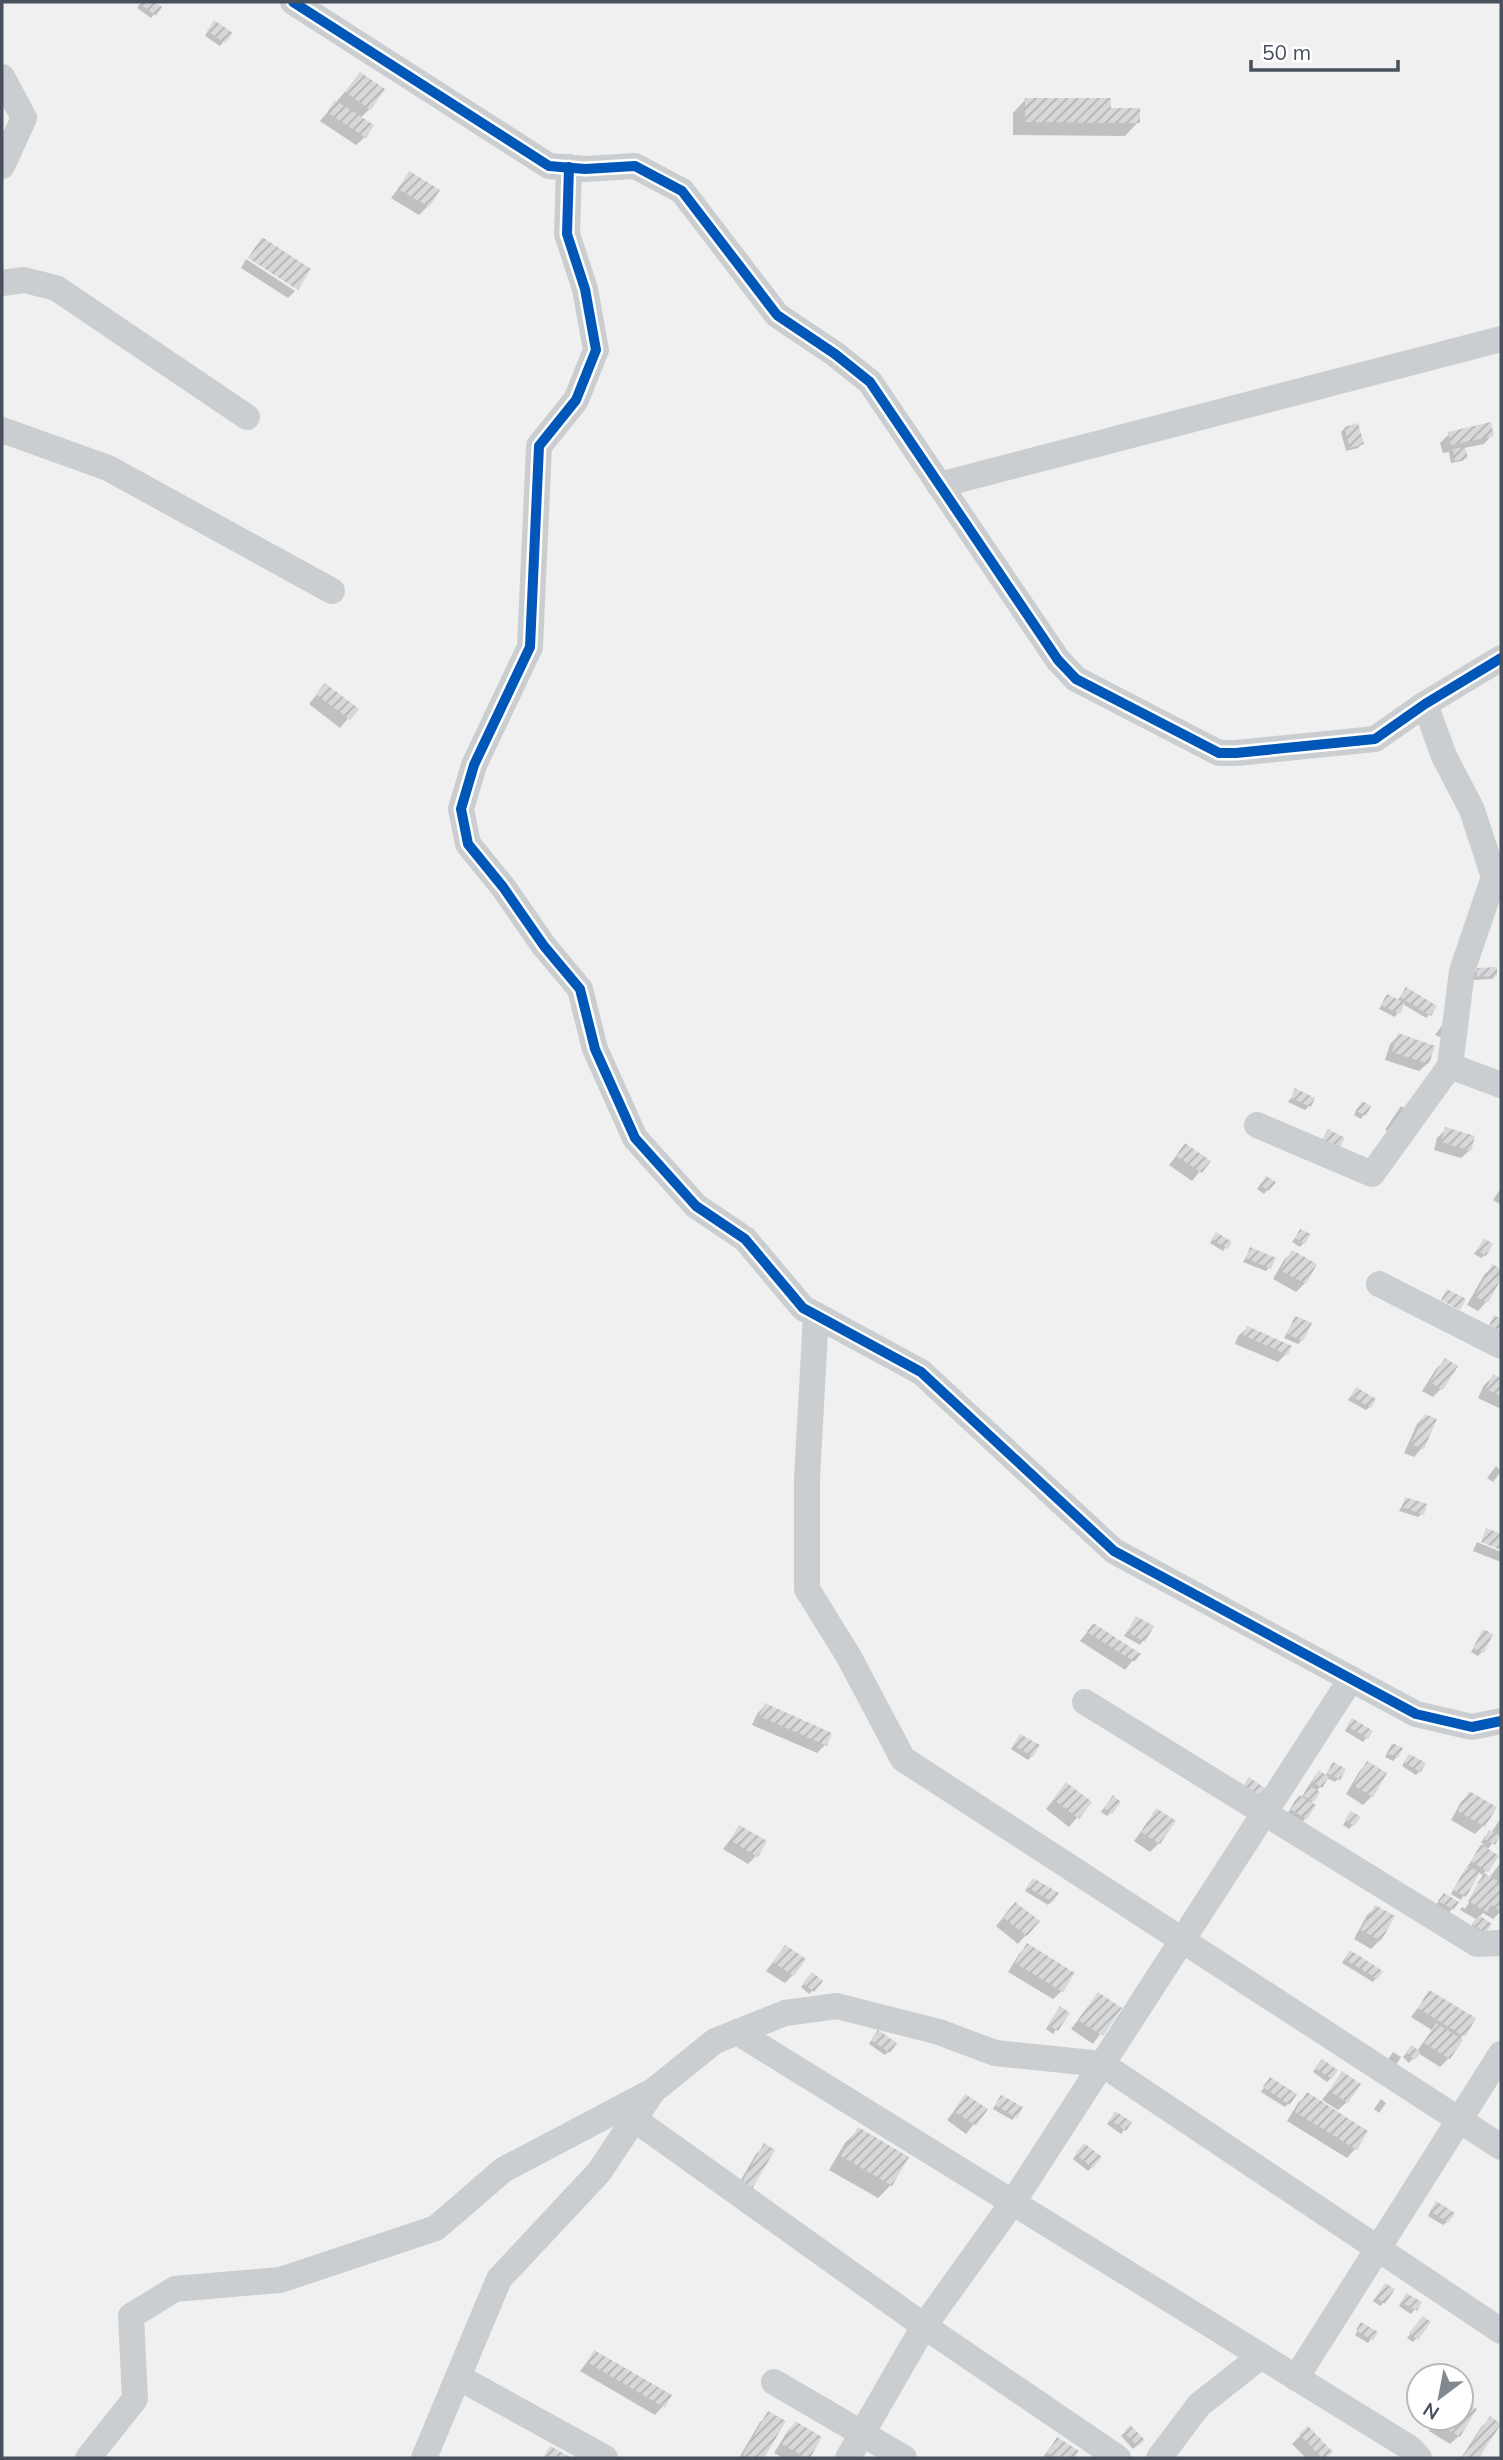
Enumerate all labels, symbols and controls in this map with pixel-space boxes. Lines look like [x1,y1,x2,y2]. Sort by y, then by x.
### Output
scale bar [1251,28,1398,72]
text: 50 m [1262,39,1311,65]
north arrow [1405,2362,1475,2432]
text: N [1419,2397,1443,2425]

